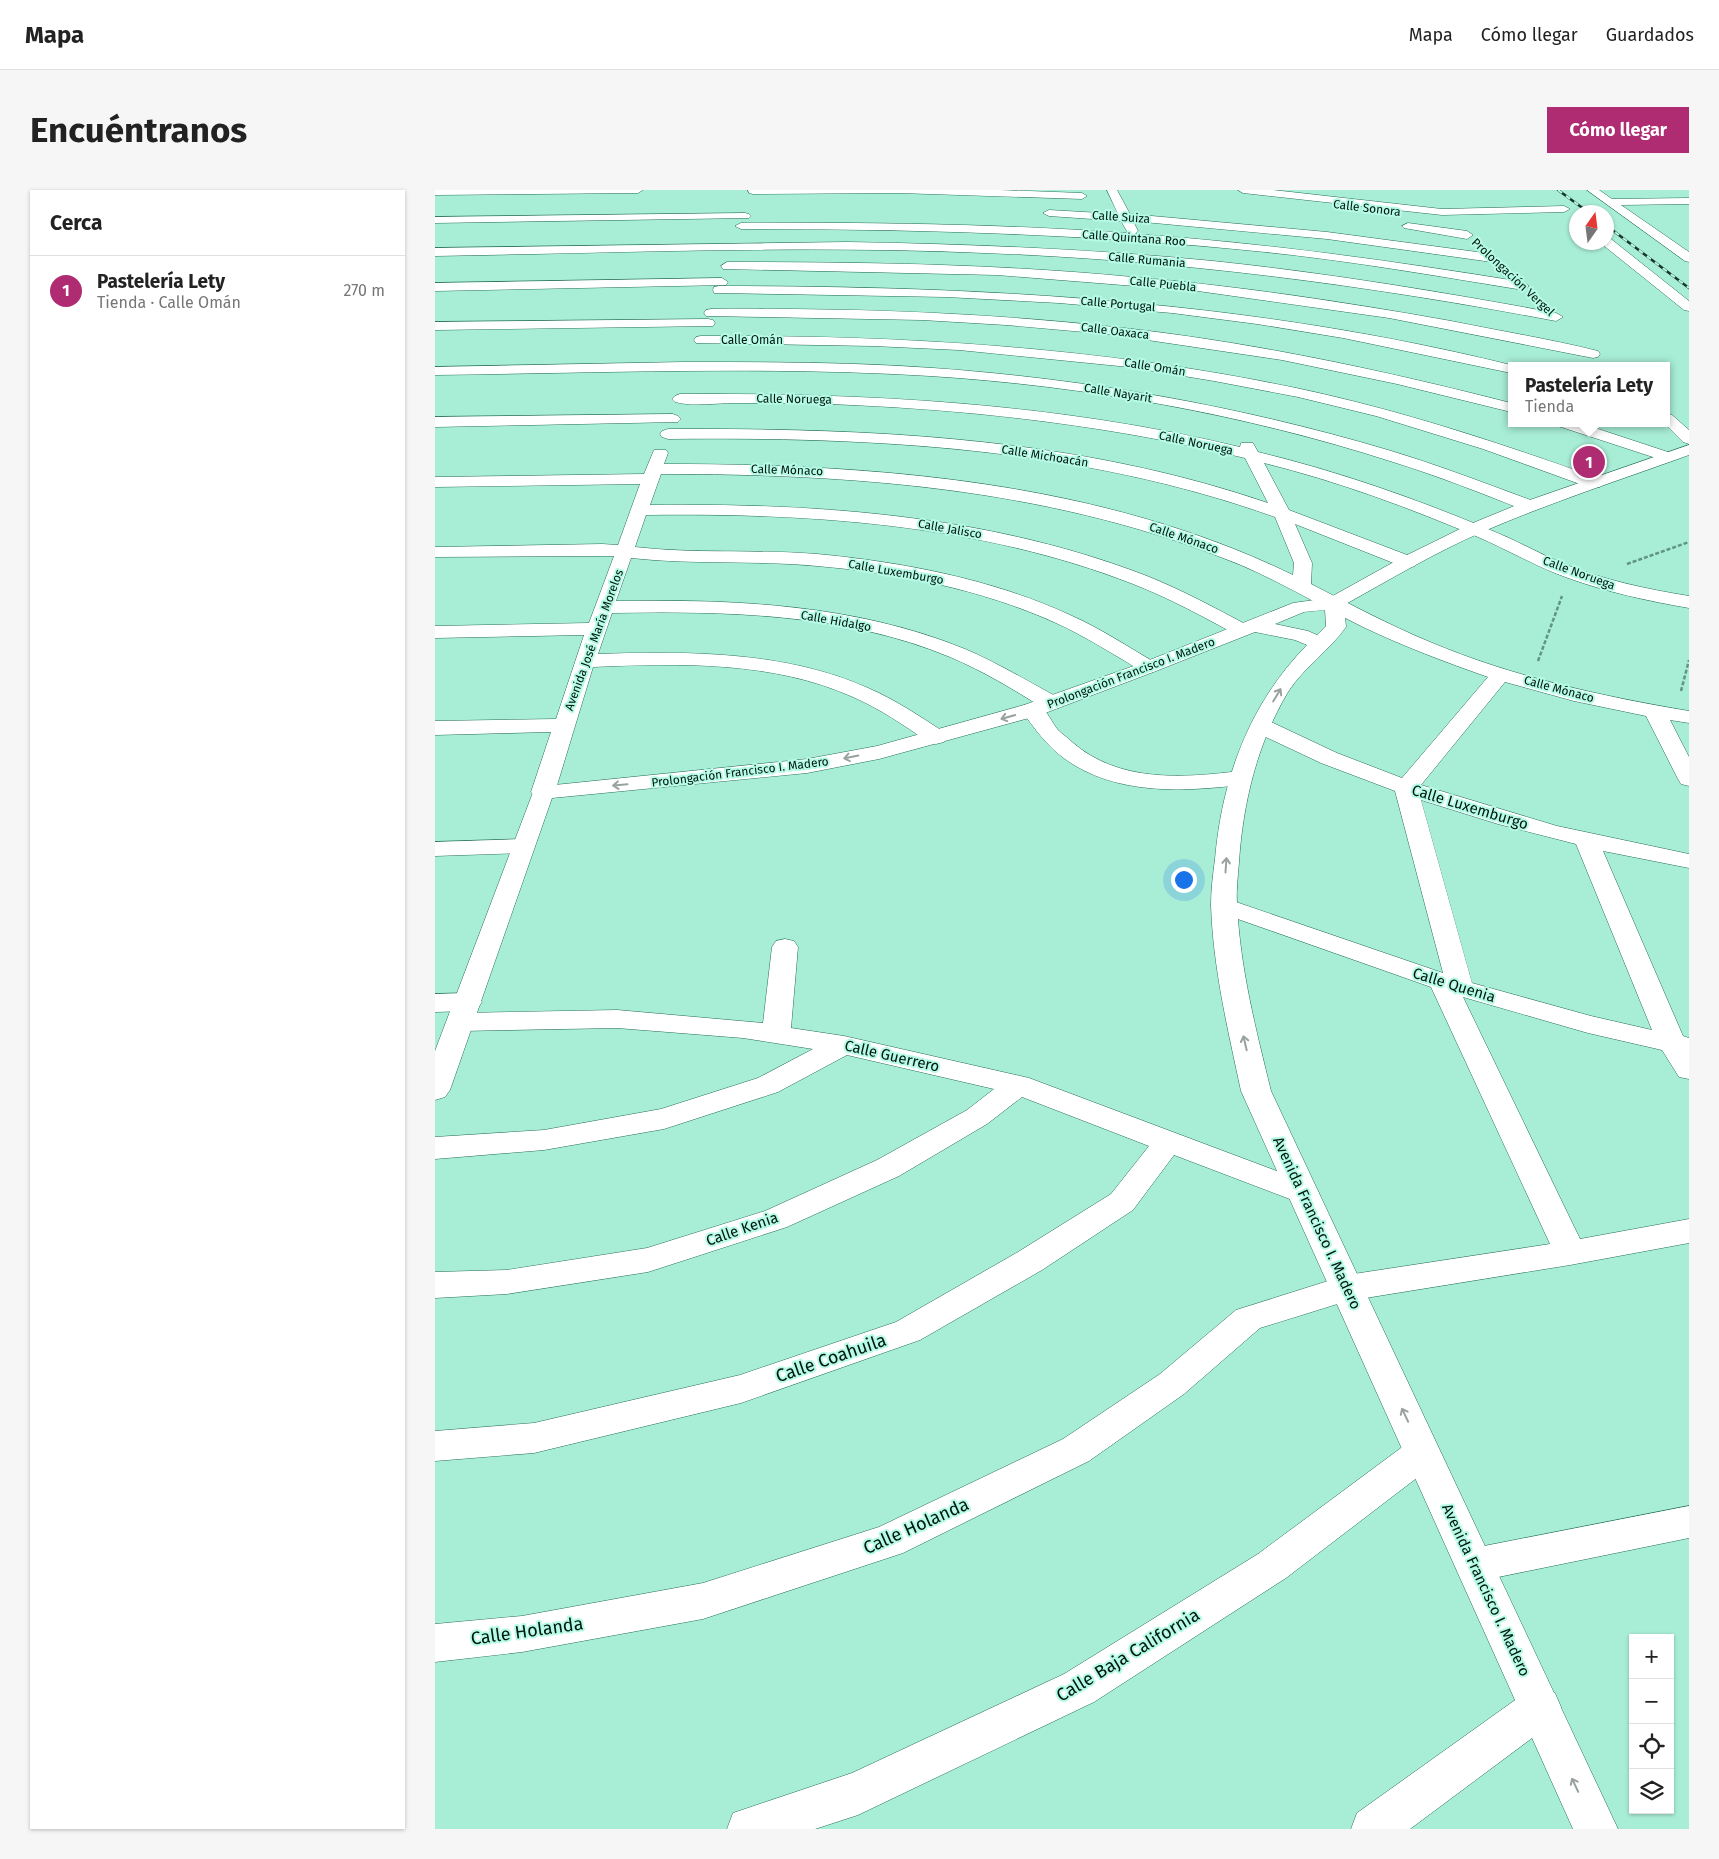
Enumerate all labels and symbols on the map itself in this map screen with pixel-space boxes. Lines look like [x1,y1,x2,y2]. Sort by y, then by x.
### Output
street label: Calle Sonora [1332,197,1402,219]
north arrow [1569,205,1614,250]
street label: Calle Suiza [1091,208,1151,226]
street label: Calle Quintana Roo [1082,227,1186,249]
street label: Prolongación Vergel [1469,235,1558,319]
street label: Calle Rumania [1108,250,1186,270]
street label: Calle Puebla [1129,274,1197,294]
street label: Calle Portugal [1080,294,1157,314]
street label: Calle Oaxaca [1080,320,1150,342]
street label: Calle Omán [721,333,783,347]
street label: Calle Omán [1123,355,1187,379]
street label: Calle Nayarit [1083,381,1154,405]
street label: Calle Noruega [756,391,832,407]
street label: Calle Noruega [1158,428,1234,458]
street label: Calle Michoacán [1001,442,1089,470]
pin: 1 [1573,443,1605,481]
street label: Calle Mónaco [751,462,823,478]
street label: Calle Jalisco [917,516,983,542]
street label: Calle Mónaco [1148,520,1220,556]
street label: Calle Noruega [1541,553,1617,593]
street label: Calle Luxemburgo [847,557,945,587]
street label: Avenida José María Morelos [562,567,626,713]
street label: Calle Hidalgo [800,608,872,634]
street label: Prolongación Francisco I. Madero [1045,634,1217,712]
street label: Calle Mónaco [1522,673,1596,705]
one-way arrow [1273,688,1283,702]
one-way arrow [1000,712,1016,722]
one-way arrow [843,753,859,763]
street label: Prolongación Francisco I. Madero [651,754,829,790]
one-way arrow [612,780,628,790]
street label: Calle Luxemburgo [1410,781,1530,833]
one-way arrow [1222,857,1231,873]
your location [1171,867,1197,893]
street label: Calle Quenia [1410,964,1498,1006]
street label: Calle Guerrero [843,1036,941,1076]
one-way arrow [1240,1036,1249,1052]
street label: Avenida Francisco I. Madero [1269,1134,1365,1312]
street label: Calle Kenia [704,1208,780,1250]
street label: Calle Coahuila [773,1329,889,1387]
one-way arrow [1400,1408,1409,1423]
street label: Calle Holanda [860,1493,972,1559]
street label: Avenida Francisco I. Madero [1438,1501,1534,1679]
street label: Calle Baja California [1052,1604,1204,1706]
street label: Calle Holanda [469,1612,585,1650]
one-way arrow [1570,1778,1580,1793]

